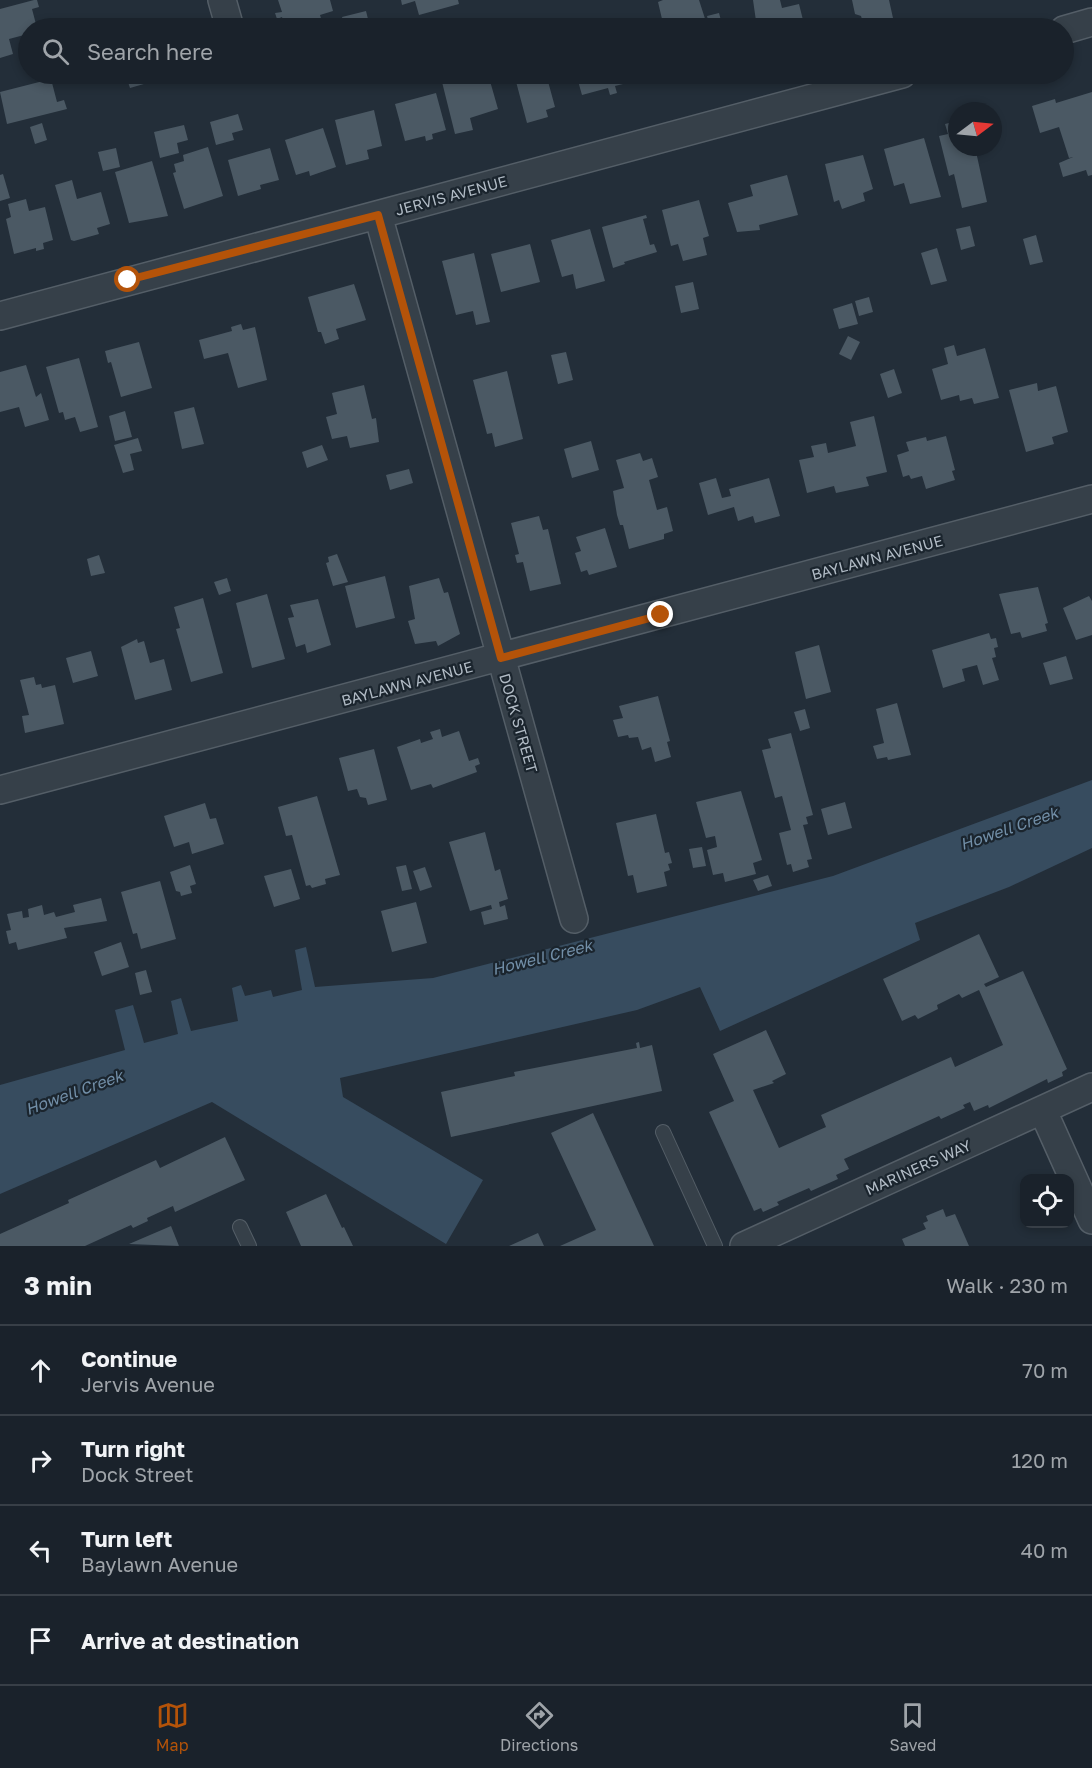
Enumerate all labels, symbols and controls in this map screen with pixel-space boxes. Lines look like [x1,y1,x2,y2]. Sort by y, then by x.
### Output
search box [18,18,1074,84]
icon: search [39,35,72,68]
text: Search here [87,38,213,65]
north arrow [948,102,1002,156]
street label: JERVIS AVENUE [393,171,509,219]
route start [114,266,140,292]
street label: BAYLAWN AVENUE [809,531,945,583]
route end [647,601,673,627]
street label: BAYLAWN AVENUE [339,657,475,709]
street label: DOCK STREET [496,671,542,775]
water label: Howell Creek [957,801,1063,854]
water label: Howell Creek [490,934,596,979]
water label: Howell Creek [22,1064,127,1119]
street label: MARINERS WAY [862,1136,974,1198]
map controls [1020,1174,1074,1228]
button: locate [1020,1174,1074,1228]
text: 3 min [24,1270,92,1301]
text: Walk · 230 m [946,1273,1068,1297]
text: Continue [81,1345,177,1372]
icon: ahead [24,1354,57,1387]
text: 70 m [1022,1358,1068,1382]
text: Jervis Avenue [81,1372,215,1396]
text: Turn right [81,1435,185,1462]
icon: right [24,1444,57,1477]
text: 120 m [1012,1448,1068,1472]
text: Dock Street [81,1462,193,1486]
text: Turn left [81,1525,172,1552]
icon: left [24,1534,57,1567]
text: 40 m [1021,1538,1068,1562]
text: Baylawn Avenue [81,1552,238,1576]
icon: arrive [24,1624,57,1657]
text: Arrive at destination [81,1627,299,1654]
tab: Map [156,1699,189,1755]
tab: Directions [500,1699,578,1755]
tab: Saved [890,1699,936,1755]

